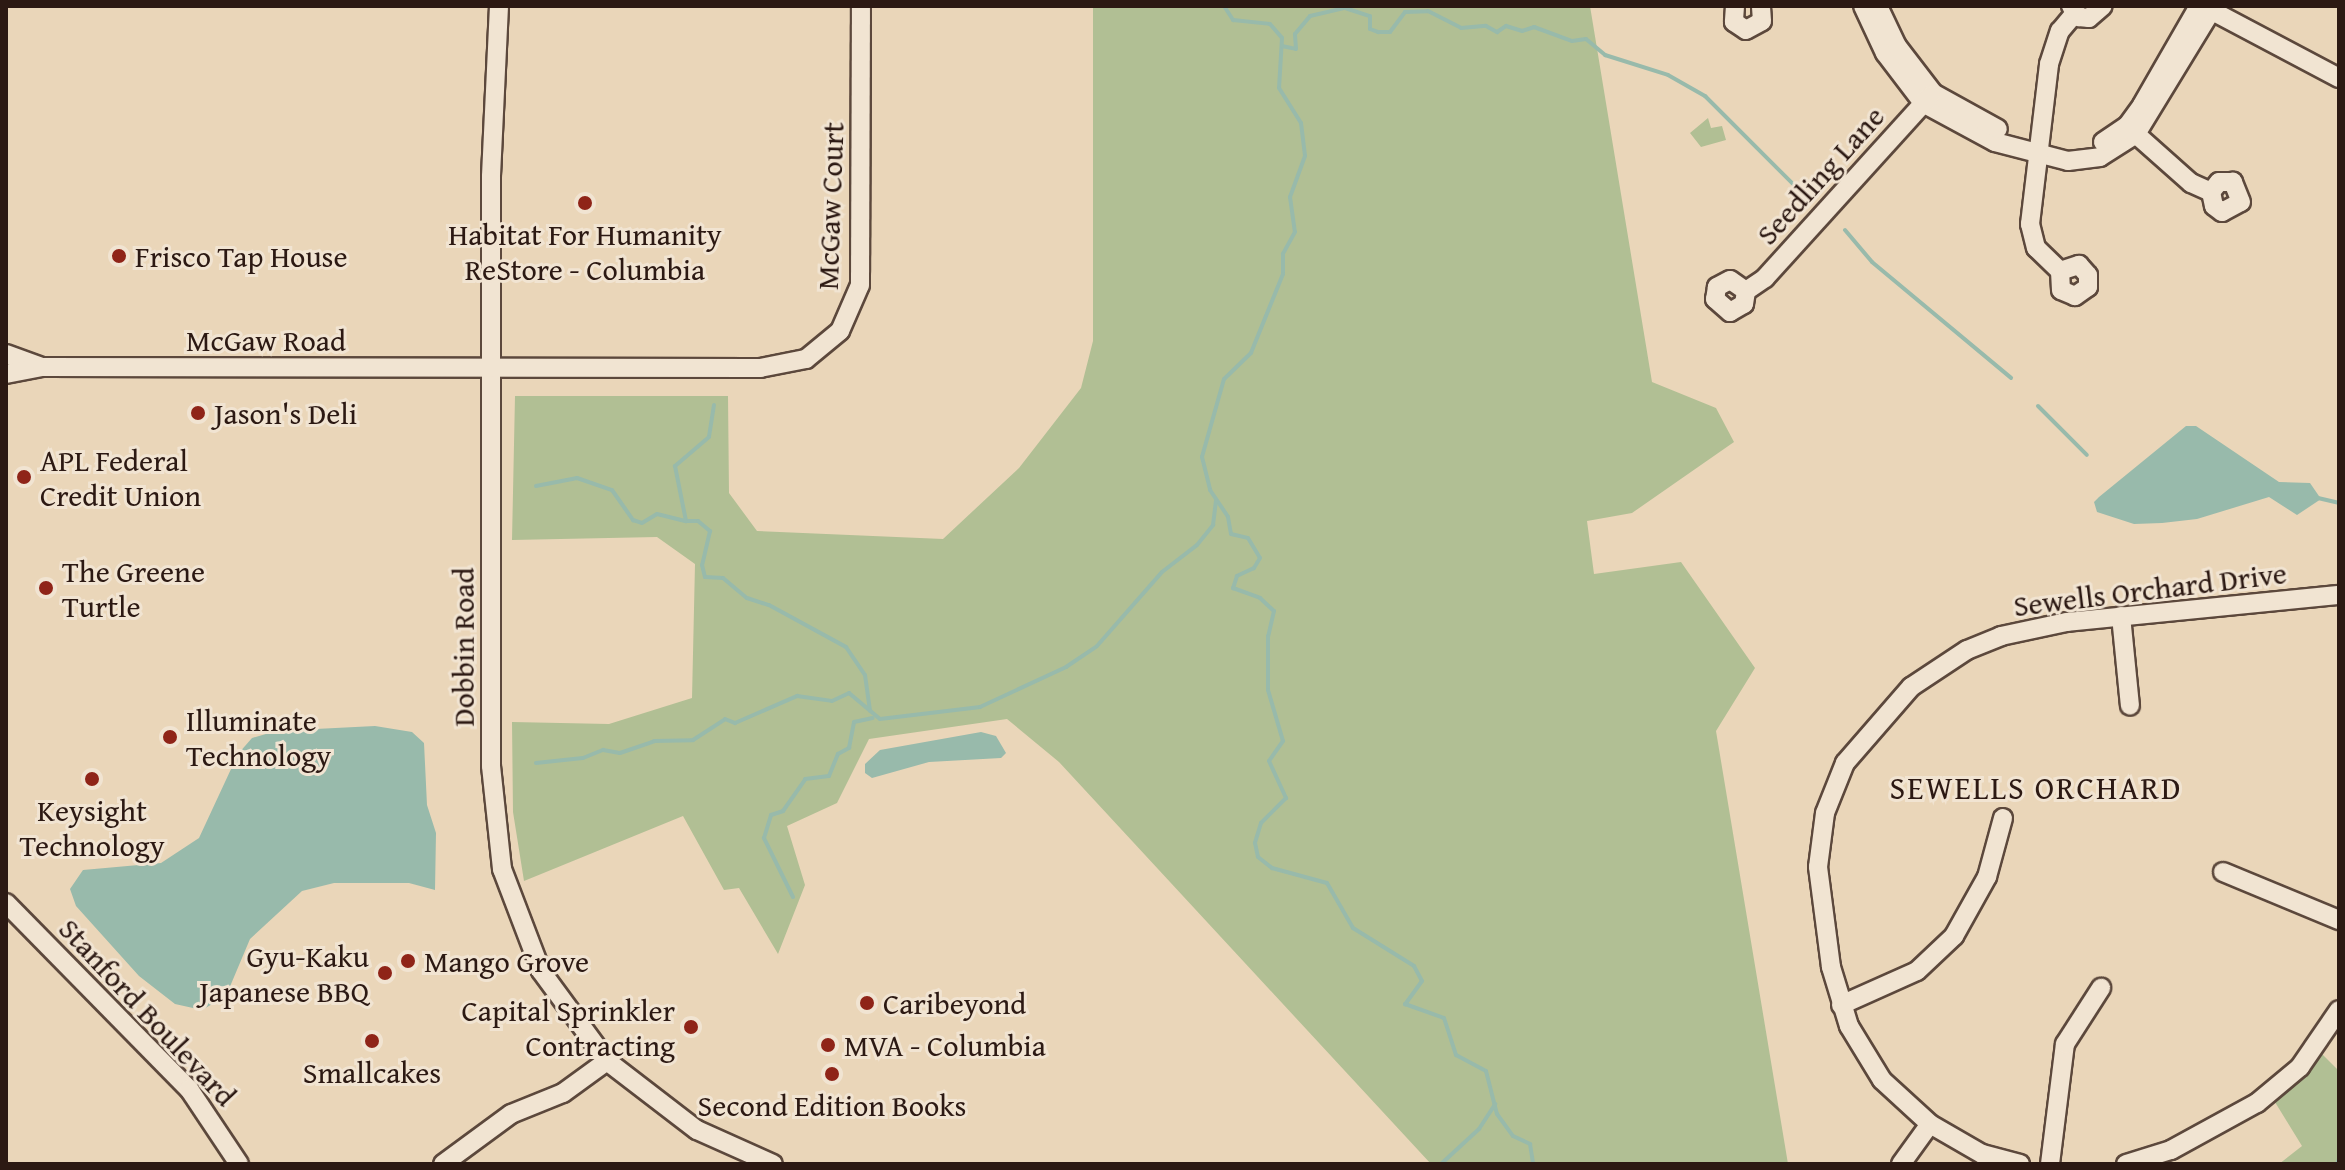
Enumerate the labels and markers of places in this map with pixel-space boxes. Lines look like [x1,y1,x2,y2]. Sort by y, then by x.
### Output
marker: Habitat For Humanity ReStore - Columbia [576,194,594,212]
place label: Habitat For Humanity ReStore - Columbia [448,216,722,286]
place label: Frisco Tap House [135,238,348,274]
marker: Frisco Tap House [110,247,128,265]
place label: Jason's Deli [214,395,357,431]
marker: Jason's Deli [189,404,207,422]
place label: APL Federal Credit Union [40,442,201,512]
marker: APL Federal Credit Union [15,468,33,486]
place label: The Greene Turtle [62,553,205,624]
marker: The Greene Turtle [37,579,55,597]
place label: Illuminate Technology [186,702,331,772]
marker: Illuminate Technology [161,728,179,746]
marker: Keysight Technology [83,770,101,788]
place label: Keysight Technology [19,792,165,862]
place label: Gyu-Kaku Japanese BBQ [199,938,369,1008]
place label: Mango Grove [424,943,589,979]
marker: Mango Grove [399,952,417,970]
marker: Gyu-Kaku Japanese BBQ [376,964,394,982]
place label: Caribeyond [883,985,1026,1021]
place label: Capital Sprinkler Contracting [462,992,675,1062]
marker: Caribeyond [858,994,876,1012]
marker: Capital Sprinkler Contracting [682,1018,700,1036]
place label: MVA - Columbia [844,1027,1046,1063]
marker: Smallcakes [363,1032,381,1050]
marker: MVA - Columbia [819,1036,837,1054]
place label: Smallcakes [303,1054,441,1090]
marker: Second Edition Books [823,1065,841,1083]
place label: Second Edition Books [698,1087,966,1123]

